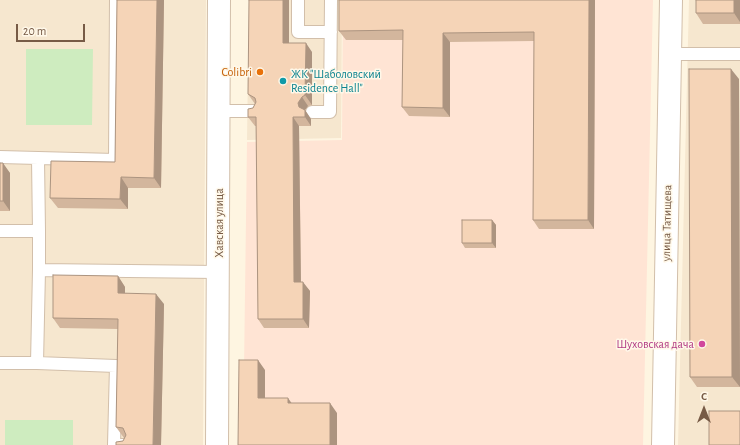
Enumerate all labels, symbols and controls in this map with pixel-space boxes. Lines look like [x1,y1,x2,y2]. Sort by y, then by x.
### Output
scale bar [18,16,87,42]
text: 20 m [23,25,46,37]
place label: Colibri [221,65,252,79]
marker: Colibri [255,67,265,77]
place label: ЖК "Шаболовский Residence Hall" [291,67,381,95]
marker: ЖК "Шаболовский Residence Hall" [278,76,288,86]
street label: улица Татищева [659,185,675,261]
street label: Хавская улица [212,188,226,258]
place label: Шуховская дача [616,337,694,351]
marker: Шуховская дача [697,339,707,349]
north arrow [684,389,724,429]
text: С [701,391,707,402]

